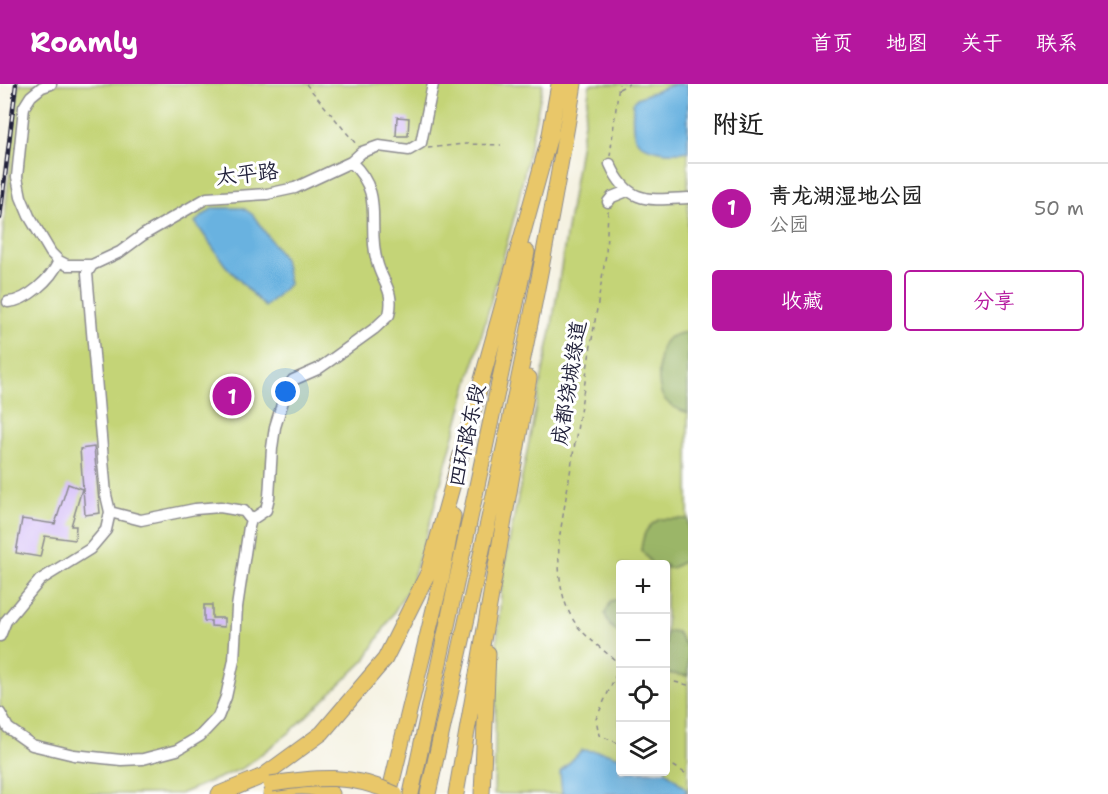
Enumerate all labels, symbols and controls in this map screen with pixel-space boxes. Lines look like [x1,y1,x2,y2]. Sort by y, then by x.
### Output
text: Roamly [30,23,138,61]
text: 首页 [811,29,853,57]
text: 地图 [886,29,928,57]
text: 关于 [961,29,1003,57]
text: 联系 [1036,29,1078,57]
text: 附近 [712,106,764,141]
street label: 太平路 [214,157,280,191]
text: 青龙湖湿地公园 [769,181,923,210]
text: 1 [727,195,736,221]
text: 50 m [1034,195,1084,221]
text: 公园 [769,211,809,237]
button: 收藏 [712,270,892,331]
button: 分享 [904,270,1084,331]
street label: 成都绕城绿道 [545,319,593,447]
pin: 1 [212,374,252,418]
your location [271,377,300,406]
street label: 四环路东段 [442,381,492,489]
map controls [616,560,670,776]
button: + [616,560,670,614]
button: − [616,614,670,668]
button: locate [616,668,670,722]
button: layers [616,722,670,776]

